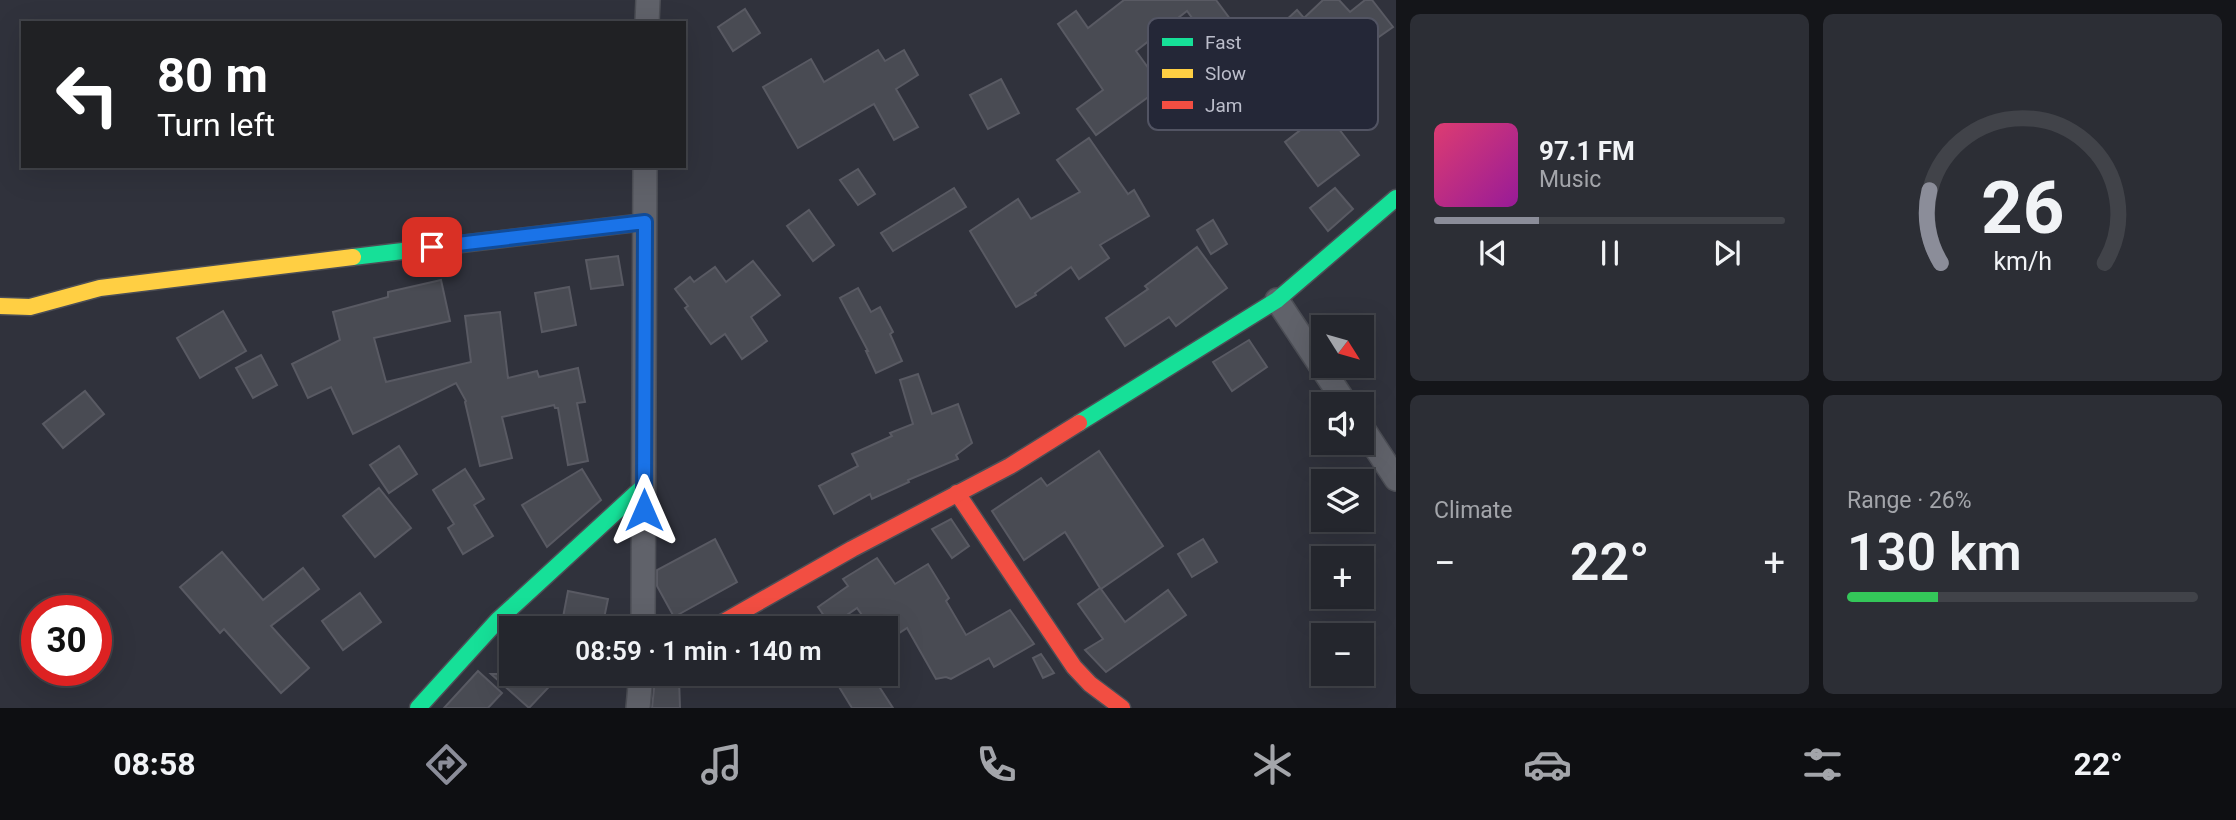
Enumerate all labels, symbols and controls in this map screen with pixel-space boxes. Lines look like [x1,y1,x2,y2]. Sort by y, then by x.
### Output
legend [1148,18,1378,130]
text: Fast [1205,31,1242,54]
text: 80 m [157,47,268,104]
icon: left [42,49,133,140]
text: Slow [1205,62,1246,85]
text: Jam [1205,94,1242,117]
text: Turn left [157,106,275,144]
text: 97.1 FM [1539,136,1635,166]
text: Music [1539,166,1601,193]
text: 26 [1981,166,2064,252]
pin [402,217,462,277]
icon: arrive [413,228,451,266]
icon: previous [1474,234,1512,272]
icon: pause [1591,234,1629,272]
icon: next [1708,234,1746,272]
text: km/h [1993,247,2052,276]
north arrow [1311,315,1374,378]
map controls [1311,315,1374,686]
button: sound [1311,392,1374,455]
button: layers [1311,469,1374,532]
position arrow [607,473,681,547]
text: Range · 26% [1847,487,1972,514]
text: Climate [1434,497,1513,524]
text: 130 km [1847,522,2022,583]
text: 22° [1570,532,1649,593]
text: − [1434,541,1456,585]
text: + [1763,541,1785,585]
button: + [1311,546,1374,609]
speed limit sign: 30 [21,595,112,686]
button: − [1311,623,1374,686]
text: 08:59 · 1 min · 140 m [575,636,822,666]
icon: directions [422,740,471,789]
icon: music [697,740,746,789]
icon: phone [972,740,1021,789]
icon: climate [1248,740,1297,789]
icon: car [1523,740,1572,789]
icon: filters [1798,740,1847,789]
text: 08:58 [113,745,196,783]
text: 22° [2074,745,2123,783]

